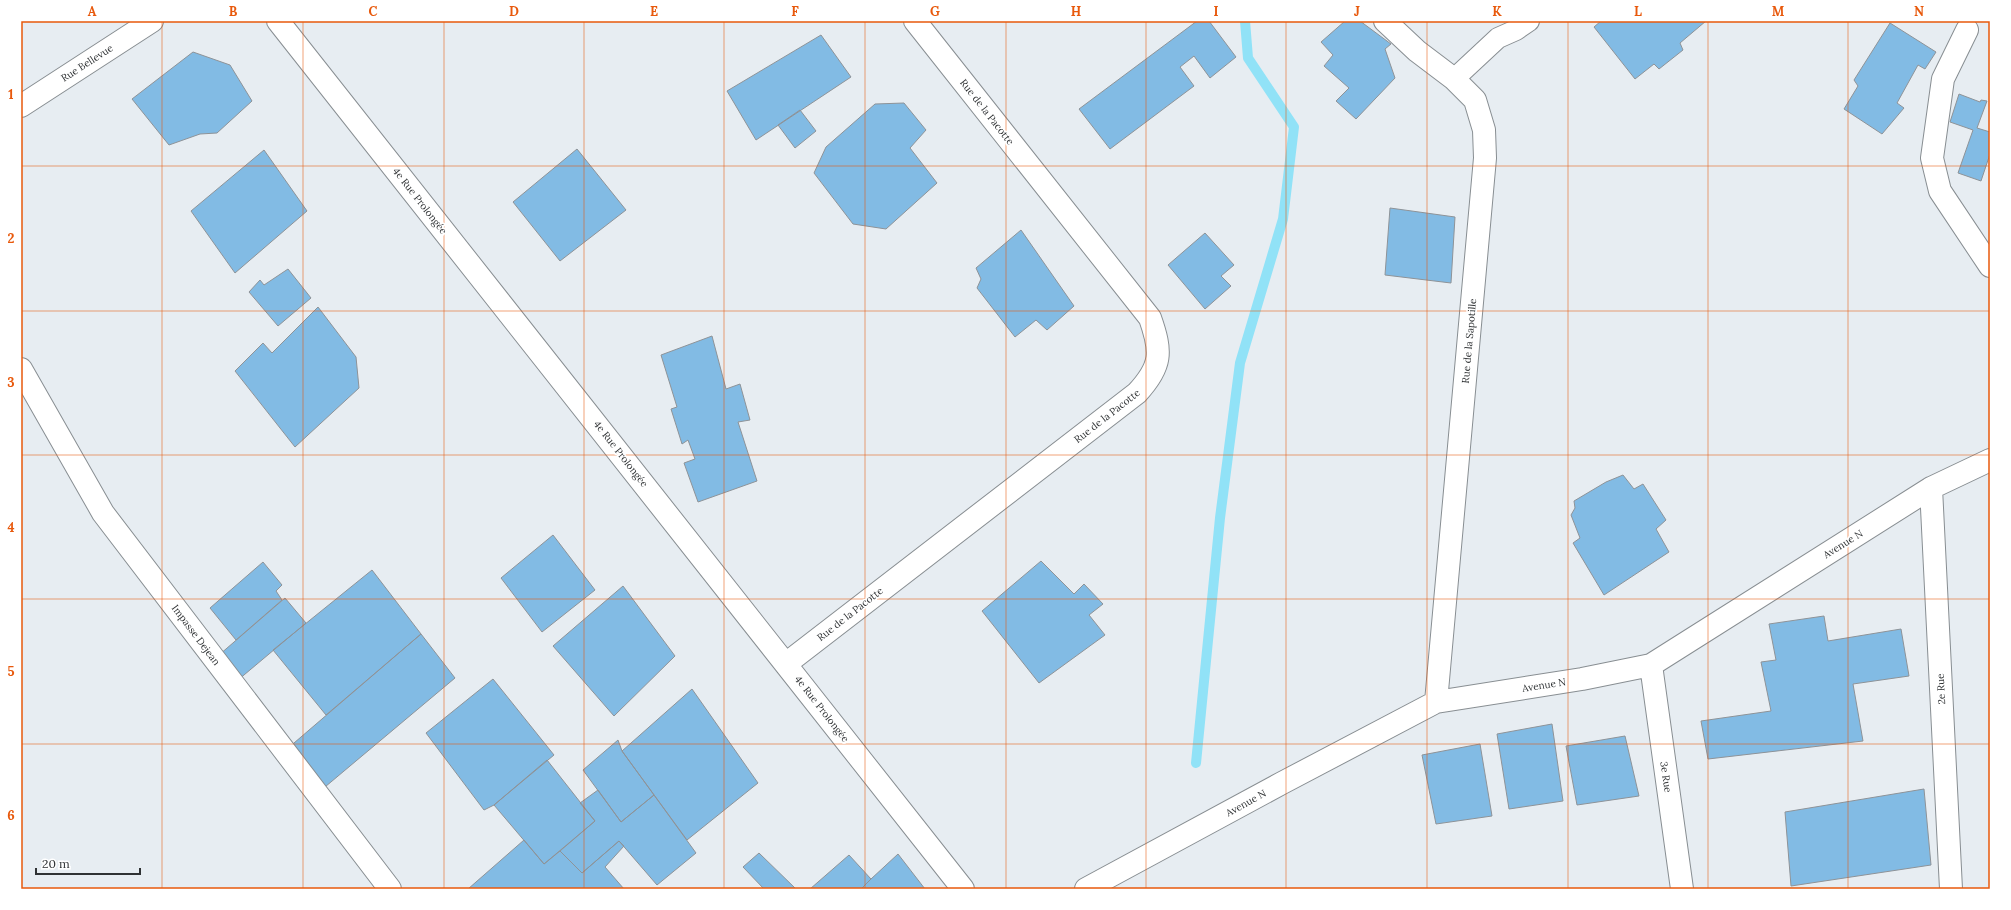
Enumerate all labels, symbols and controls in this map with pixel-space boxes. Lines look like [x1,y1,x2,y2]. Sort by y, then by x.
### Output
text: A [88,3,97,20]
text: B [229,3,238,20]
text: C [369,3,378,20]
text: D [509,3,519,20]
text: E [650,3,658,20]
text: F [791,3,799,20]
text: G [930,3,940,20]
text: H [1071,3,1081,20]
text: I [1213,3,1219,20]
text: J [1354,3,1360,20]
text: K [1492,3,1502,20]
text: L [1634,3,1642,20]
text: M [1772,3,1785,20]
text: N [1914,3,1924,20]
street label: Rue Bellevue [59,41,116,85]
street label: Rue de la Pacotte [957,76,1017,148]
text: 1 [8,86,14,103]
street label: 4e Rue Prolongée [390,165,450,237]
text: 2 [8,230,15,247]
street label: Rue de la Sapotille [1459,298,1479,384]
text: 3 [7,374,15,391]
street label: Rue de la Pacotte [1071,386,1143,446]
street label: 4e Rue Prolongée [591,418,651,490]
text: 4 [7,519,15,536]
street label: Avenue N [1820,527,1865,562]
street label: Rue de la Pacotte [814,584,886,644]
street label: Impasse Dejean [169,602,223,668]
text: 5 [7,663,15,680]
street label: 4e Rue Prolongée [792,673,852,745]
street label: 2e Rue [1934,673,1948,705]
street label: Avenue N [1520,675,1567,695]
street label: 3e Rue [1657,761,1675,794]
street label: Avenue N [1223,786,1269,820]
text: 6 [7,807,15,824]
scale bar [36,850,140,876]
text: 20 m [42,856,70,871]

